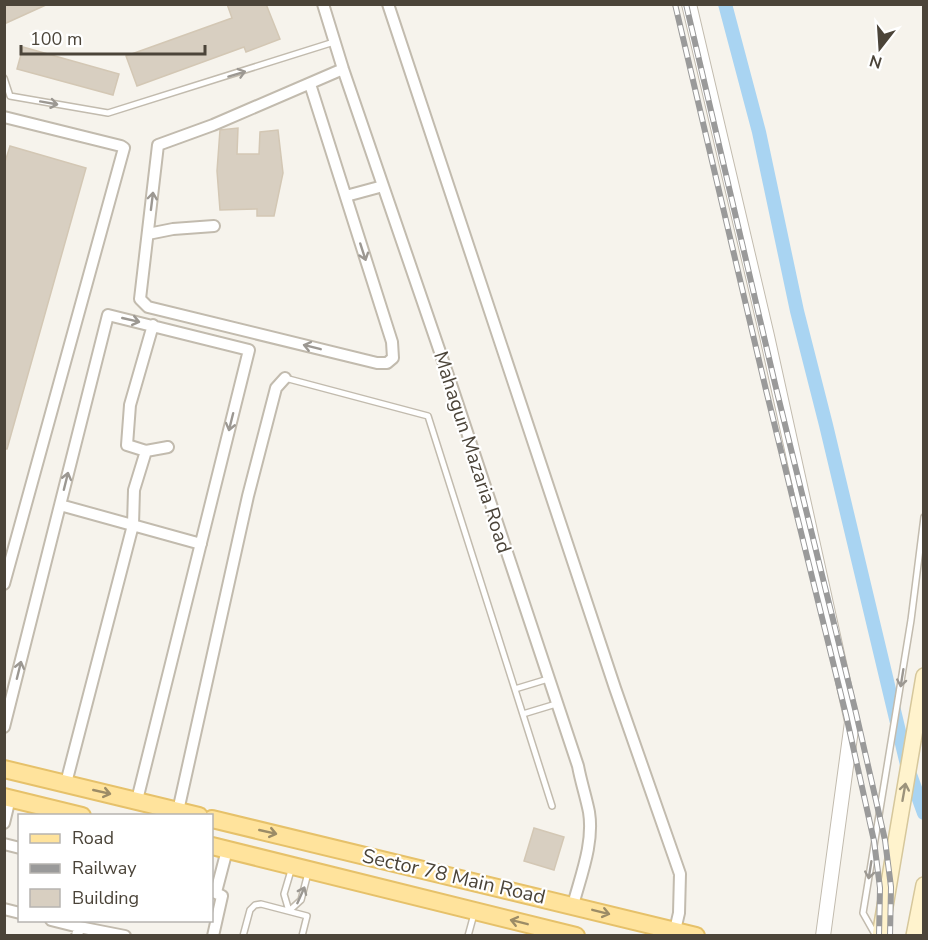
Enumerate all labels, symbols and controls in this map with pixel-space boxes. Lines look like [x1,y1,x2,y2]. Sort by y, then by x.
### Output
scale bar [21,18,206,56]
north arrow [850,18,910,78]
text: 100 m [30,27,82,51]
text: N [867,49,885,74]
one-way arrow [227,67,246,78]
one-way arrow [39,98,58,109]
one-way arrow [147,191,158,211]
one-way arrow [359,242,370,261]
one-way arrow [121,315,140,327]
one-way arrow [303,340,322,352]
street label: Mahagun Mazaria Road [427,348,518,556]
one-way arrow [224,412,236,431]
one-way arrow [60,472,72,491]
one-way arrow [13,661,25,680]
one-way arrow [896,667,907,687]
one-way arrow [898,782,909,802]
one-way arrow [92,787,111,798]
legend [18,814,213,922]
text: Road [72,826,114,850]
one-way arrow [259,827,278,839]
street label: Sector 78 Main Road [360,842,548,911]
text: Railway [72,856,137,880]
one-way arrow [864,860,875,879]
text: Building [72,886,139,910]
one-way arrow [296,886,307,904]
one-way arrow [591,906,610,918]
one-way arrow [510,915,529,927]

